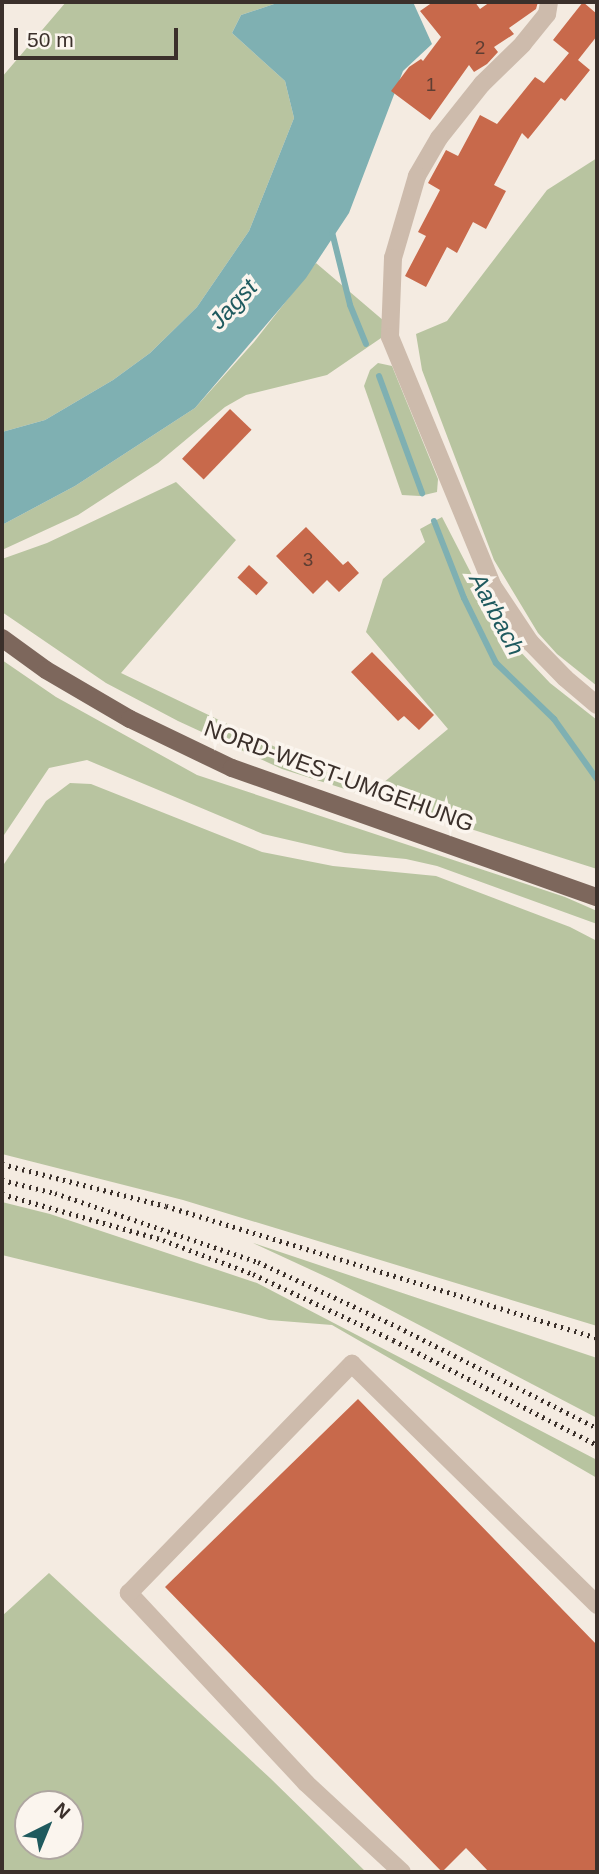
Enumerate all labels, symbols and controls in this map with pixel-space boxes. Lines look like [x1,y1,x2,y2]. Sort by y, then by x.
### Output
scale bar [18,14,182,58]
text: 50 m [27,28,74,51]
house number: 2 [475,37,485,59]
house number: 1 [426,74,436,96]
water label: Jagst [203,273,263,335]
house number: 3 [303,549,313,571]
water label: Aarbach [463,568,531,660]
street label: NORD-WEST-UMGEHUNG [200,714,478,838]
north arrow [14,1790,84,1860]
text: N [50,1798,74,1823]

